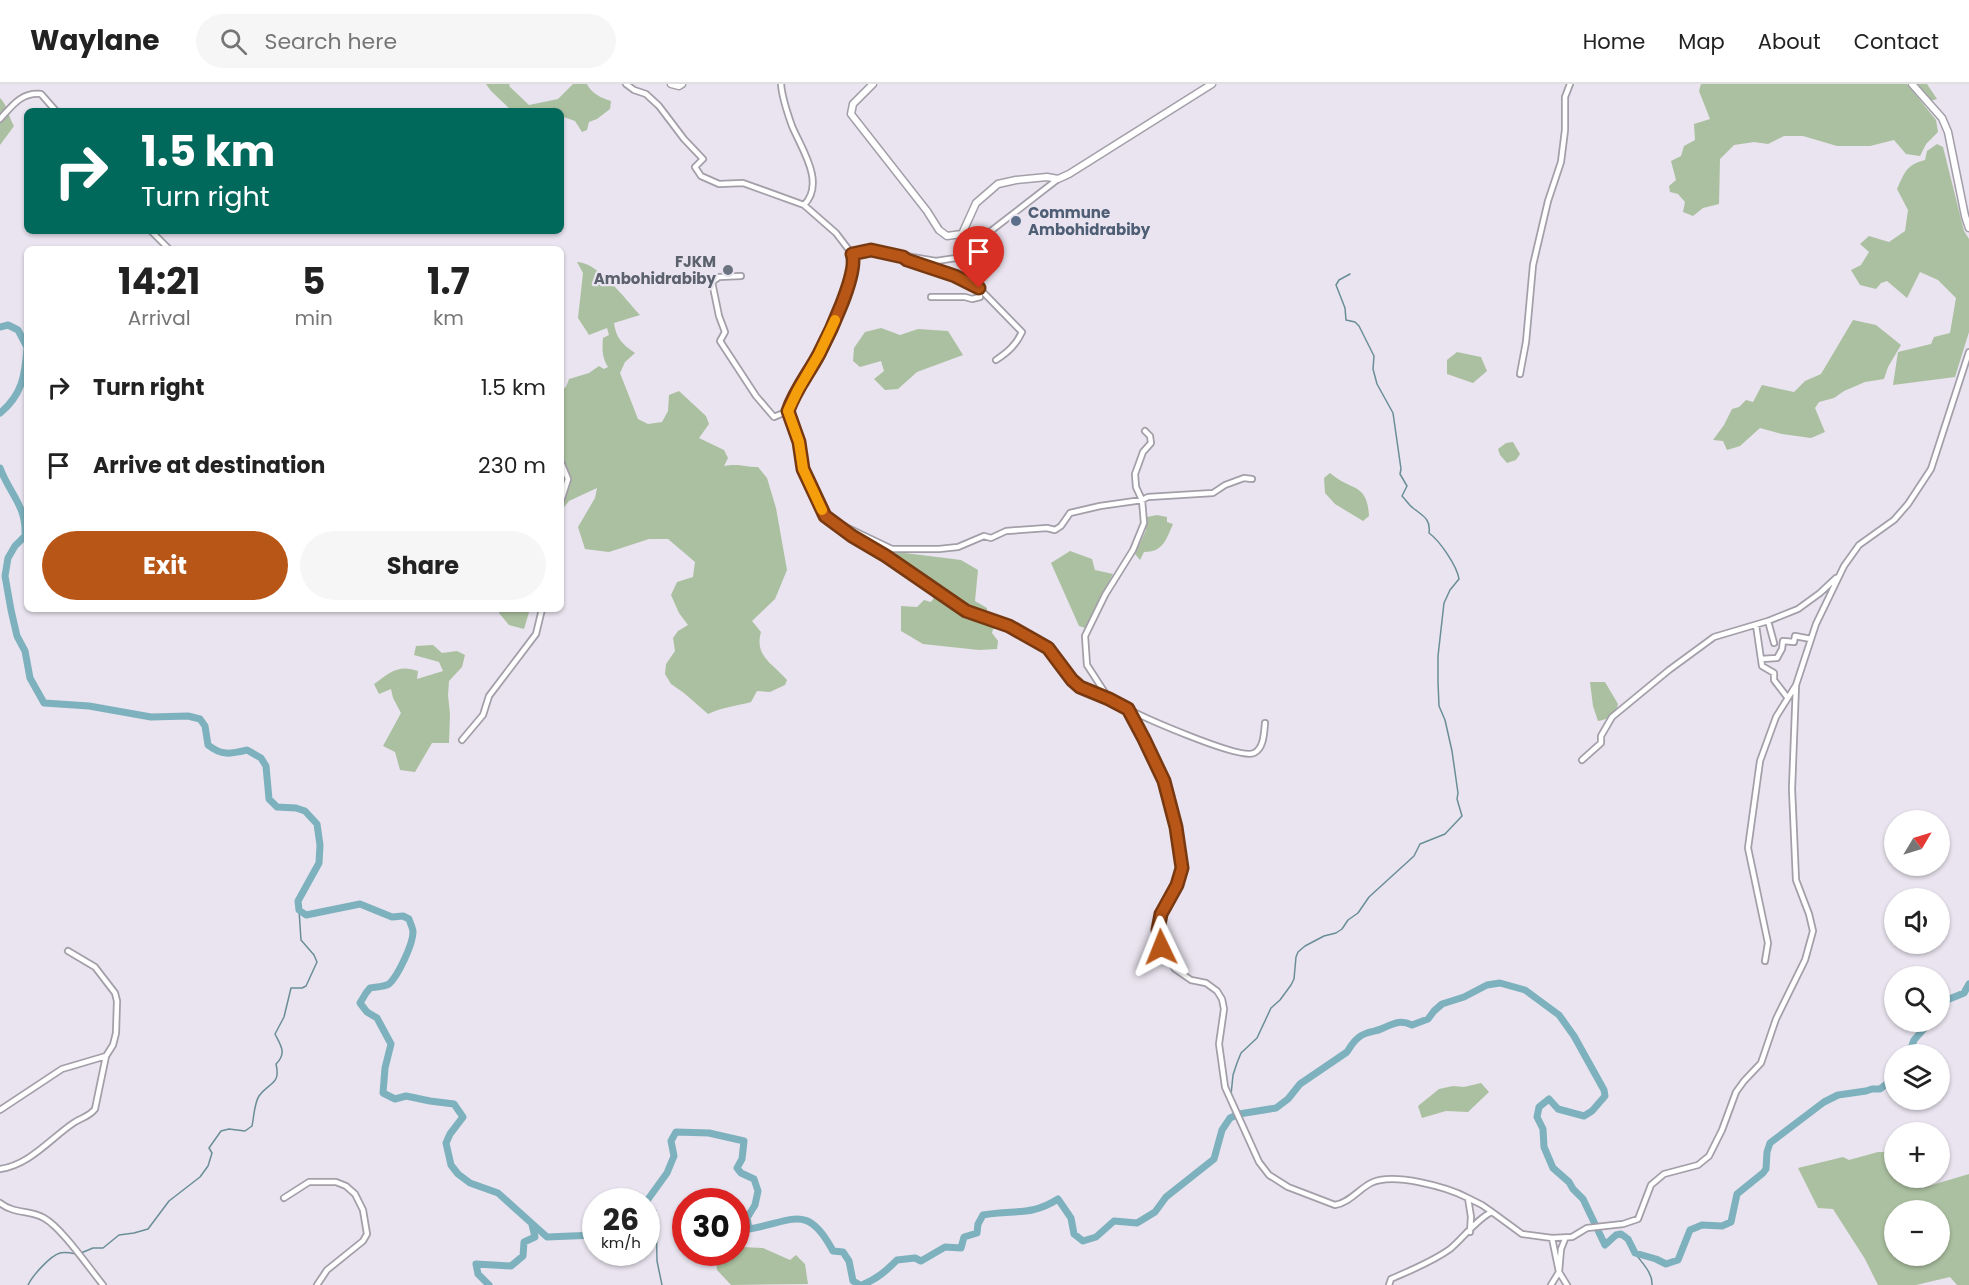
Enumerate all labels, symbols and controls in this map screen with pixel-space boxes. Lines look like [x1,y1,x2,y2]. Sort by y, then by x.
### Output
search box [196,14,616,68]
text: Waylane [30,21,160,60]
icon: search [217,25,250,58]
text: Search here [265,26,397,57]
text: Home [1583,27,1645,56]
text: Map [1678,27,1725,56]
text: About [1758,27,1821,56]
text: Contact [1854,27,1939,56]
text: 1.5 km [141,122,275,181]
icon: right [42,132,120,210]
text: Turn right [141,178,270,215]
place label: Commune Ambohidrabiby [1028,202,1151,240]
marker: Commune Ambohidrabiby [1009,214,1023,228]
pin [953,226,1004,288]
icon: arrive [962,235,995,268]
place label: FJKM Ambohidrabiby [594,251,717,289]
text: 14:21 [118,256,200,307]
text: 5 [302,256,325,307]
text: 1.7 [427,256,470,307]
marker: FJKM Ambohidrabiby [721,263,735,277]
text: Arrival [128,304,191,332]
text: min [294,304,333,332]
text: km [433,304,464,332]
icon: right [42,371,75,404]
text: Turn right [93,372,204,403]
text: 1.5 km [481,372,546,403]
icon: arrive [42,449,75,482]
text: Arrive at destination [93,450,325,481]
text: 230 m [478,450,546,481]
button: Exit [42,531,288,600]
button: Share [300,531,546,600]
north arrow [1884,810,1950,876]
map controls [1884,810,1950,1266]
button: sound [1884,888,1950,954]
position arrow [1129,915,1193,979]
button: search [1884,966,1950,1032]
button: layers [1884,1044,1950,1110]
button: + [1884,1122,1950,1188]
speed limit sign: 30 [672,1188,750,1266]
text: 26 [603,1198,639,1241]
button: − [1884,1200,1950,1266]
text: km/h [601,1232,641,1253]

